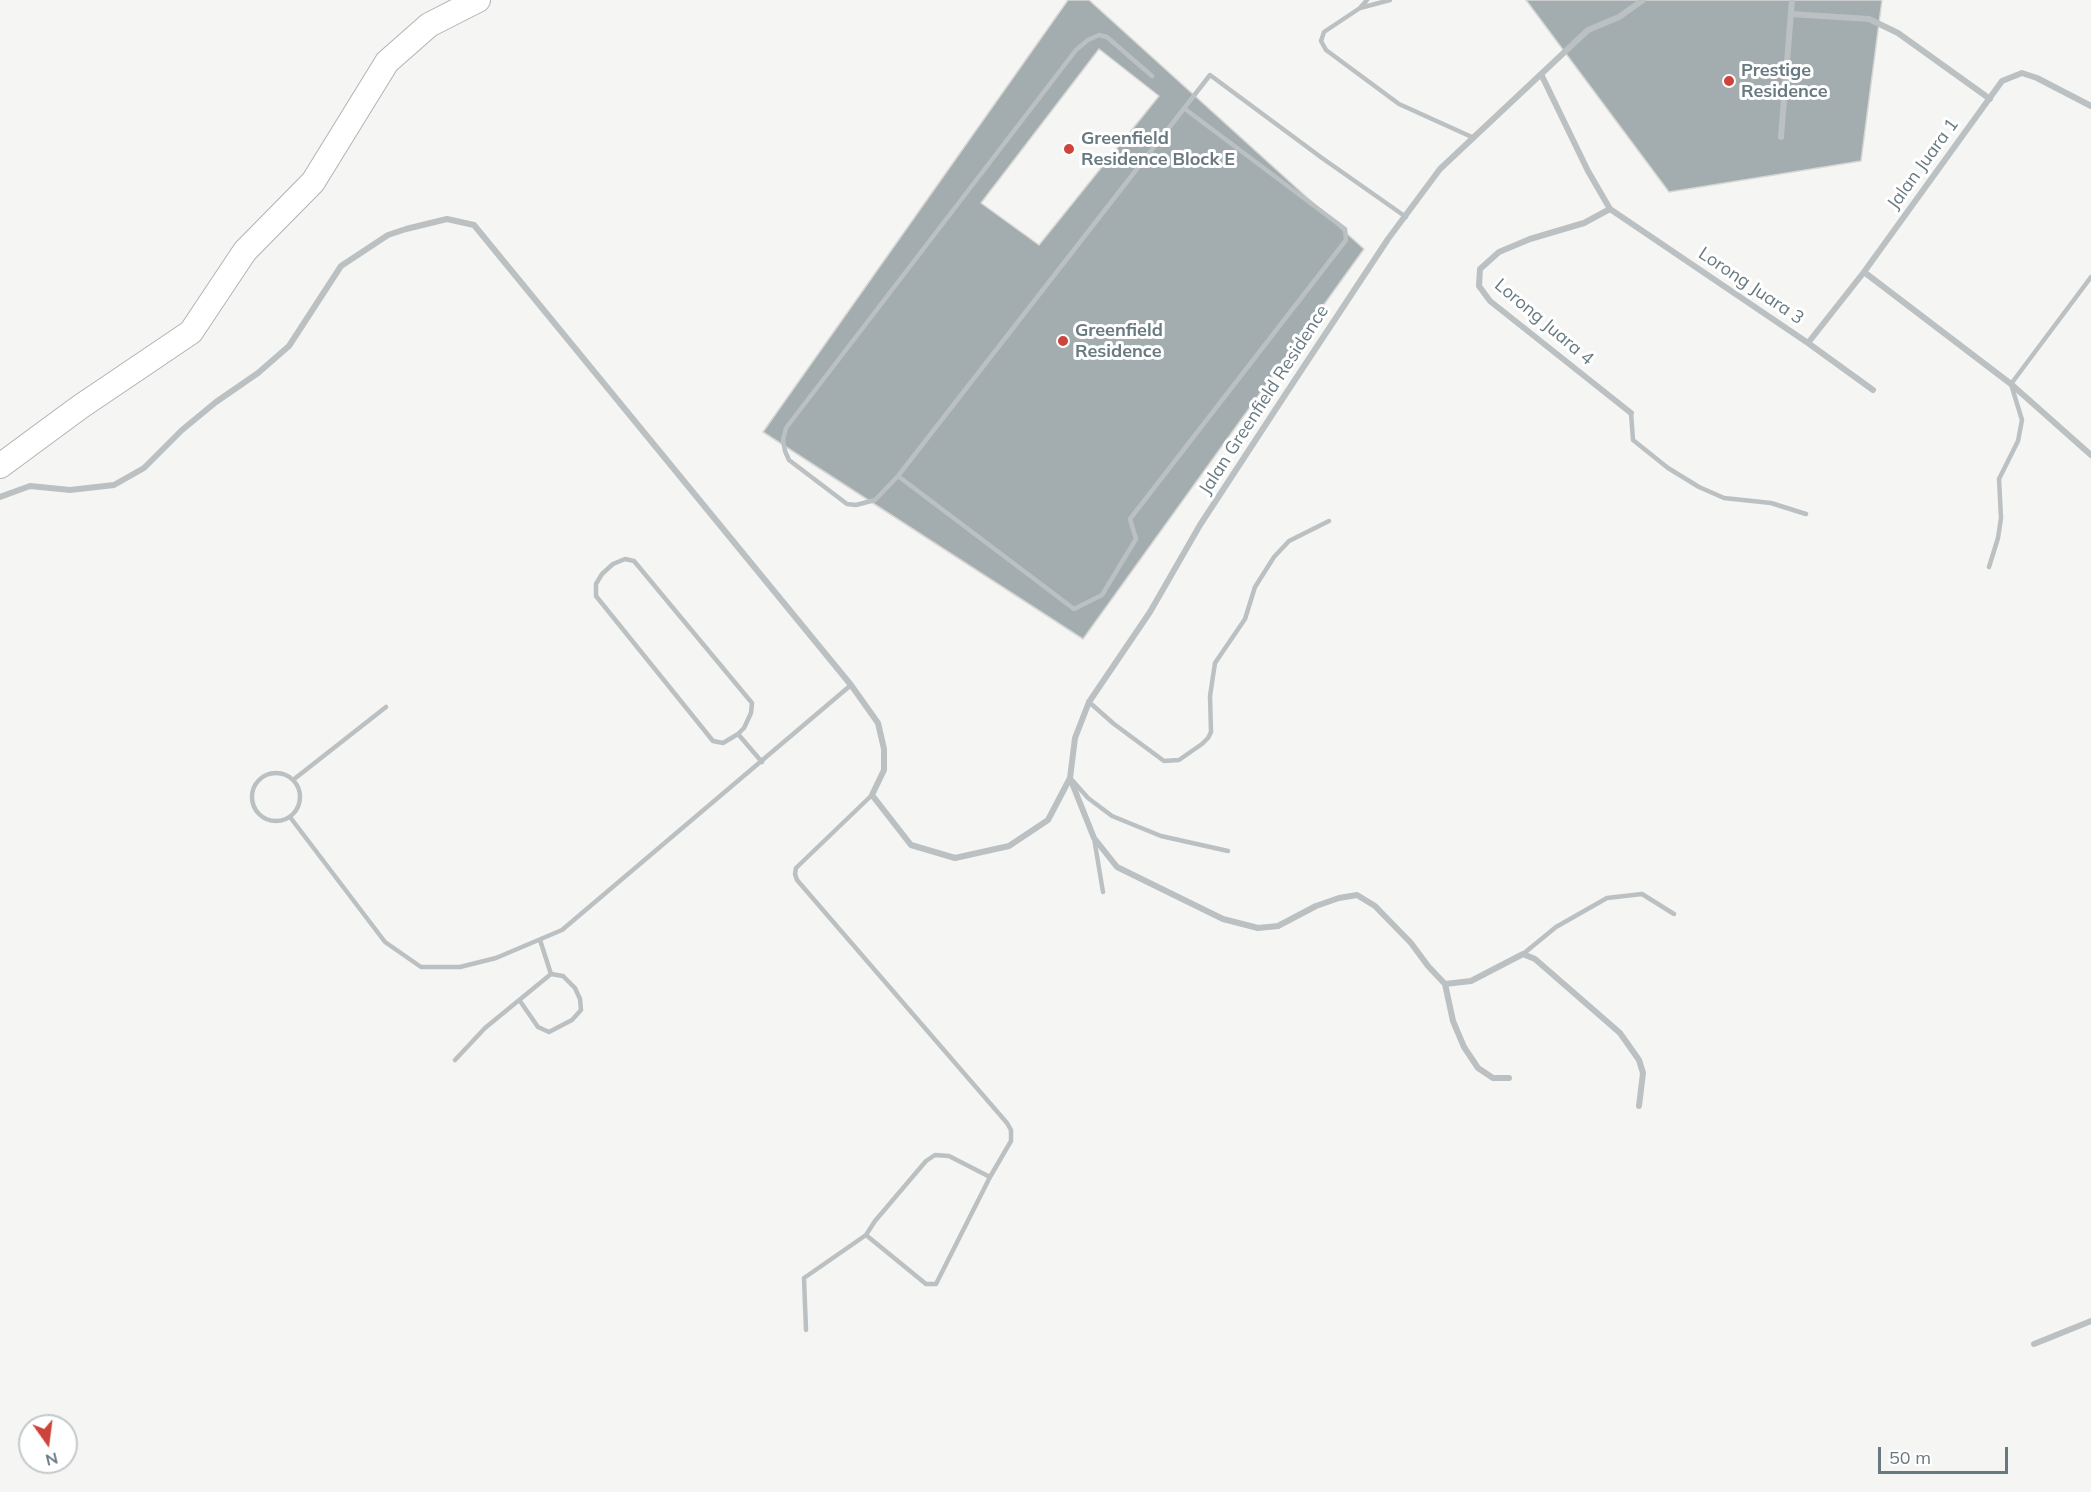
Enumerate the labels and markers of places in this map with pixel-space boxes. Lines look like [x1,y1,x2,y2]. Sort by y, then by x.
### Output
place label: Prestige Residence [1741,60,1828,103]
marker: Prestige Residence [1722,74,1736,88]
place label: Greenfield Residence Block E [1081,128,1235,170]
marker: Greenfield Residence Block E [1062,142,1076,156]
place label: Greenfield Residence [1075,320,1163,362]
marker: Greenfield Residence [1056,334,1070,348]

